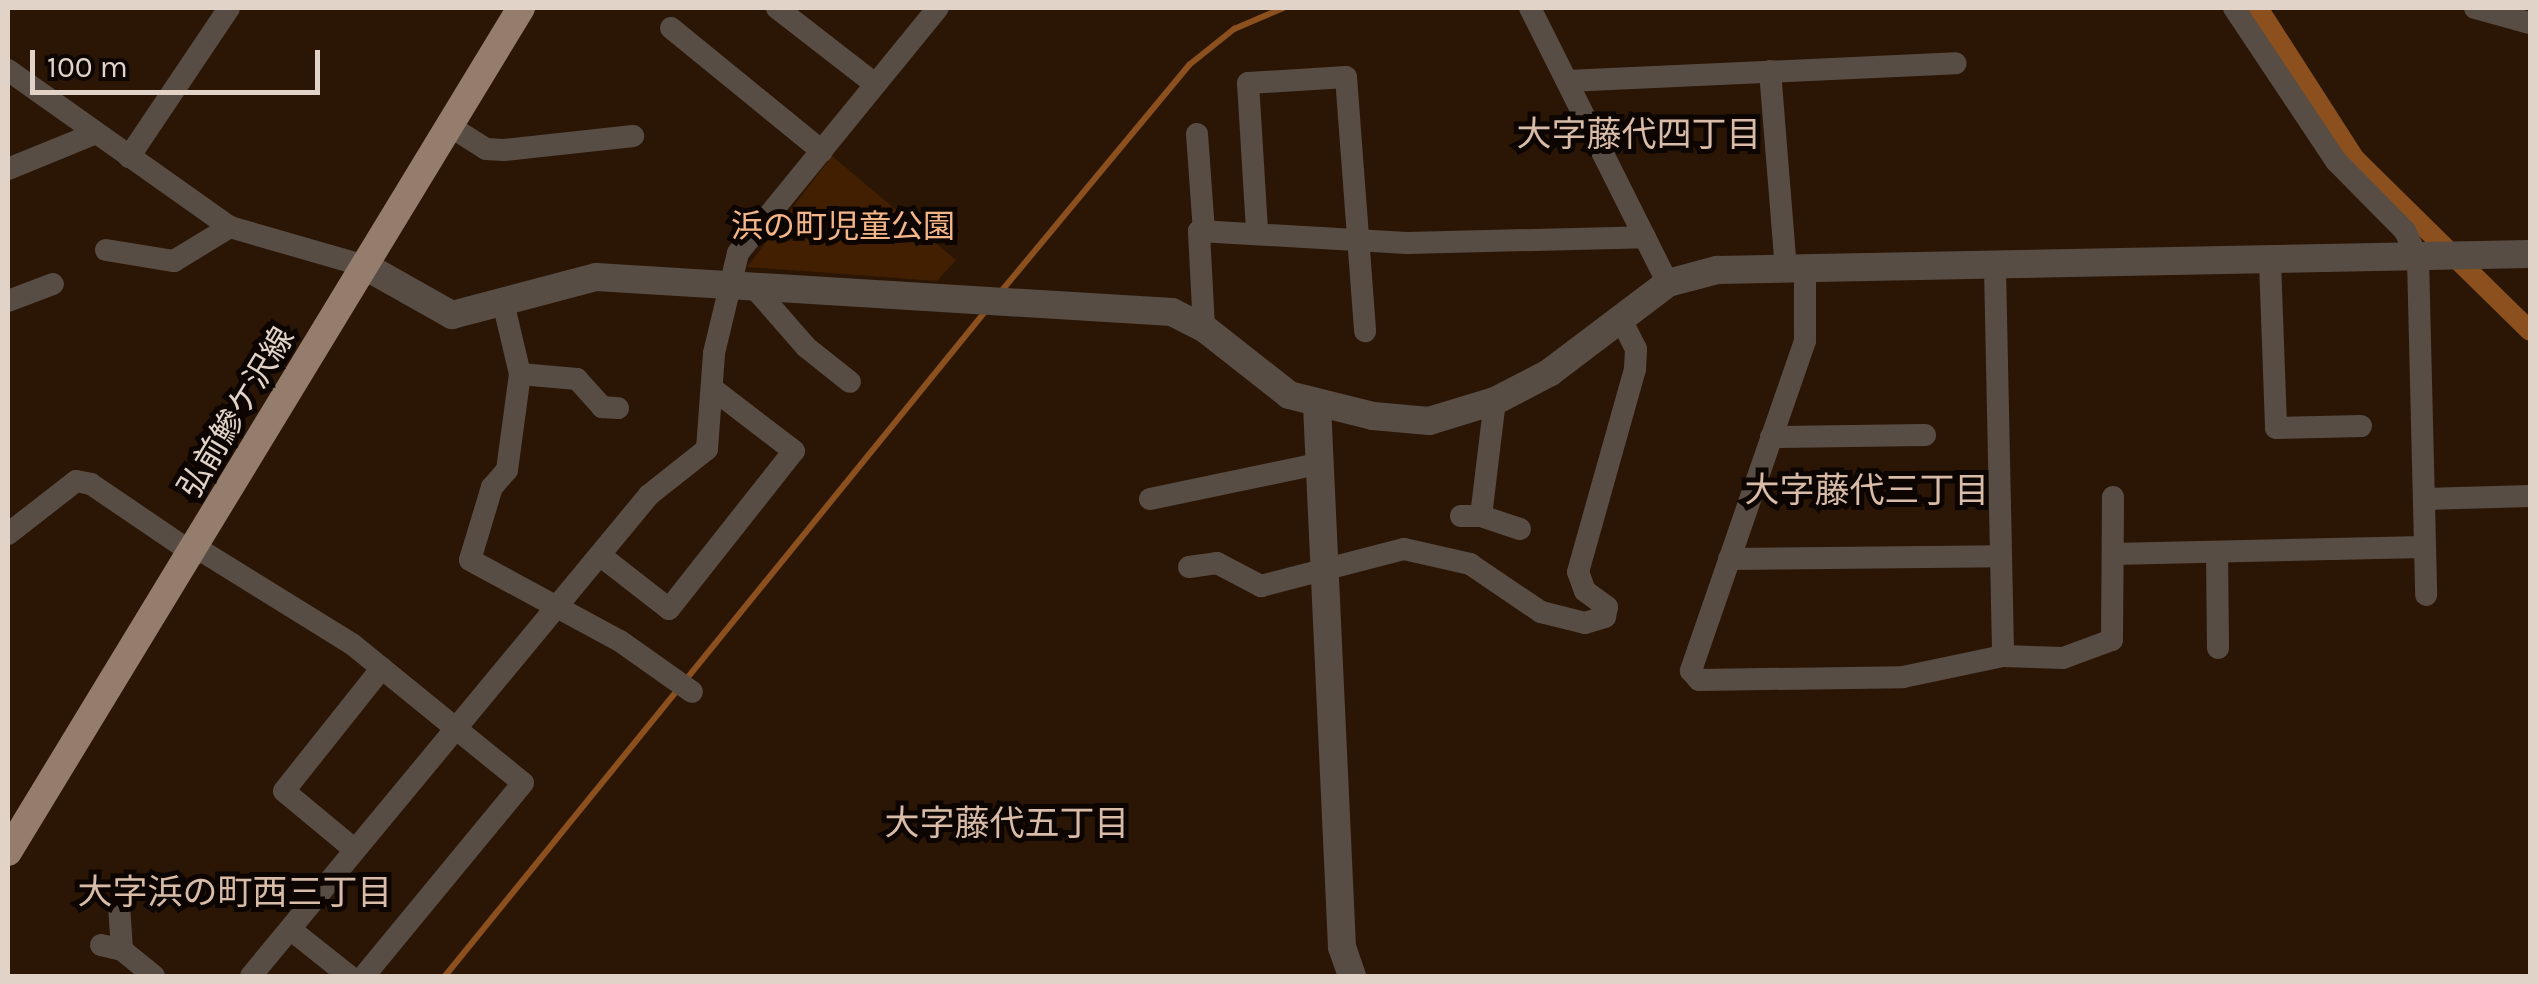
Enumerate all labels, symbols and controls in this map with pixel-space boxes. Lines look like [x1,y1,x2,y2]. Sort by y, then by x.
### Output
scale bar [35,30,325,92]
text: 100 m [47,49,128,85]
district label: 大字藤代四丁目 [1517,114,1761,156]
park label: 浜の町児童公園 [731,208,955,246]
street label: 弘前鰺ケ沢線 [171,321,303,505]
district label: 大字藤代三丁目 [1745,470,1989,512]
district label: 大字藤代五丁目 [885,803,1129,845]
district label: 大字浜の町西三丁目 [78,872,392,914]

